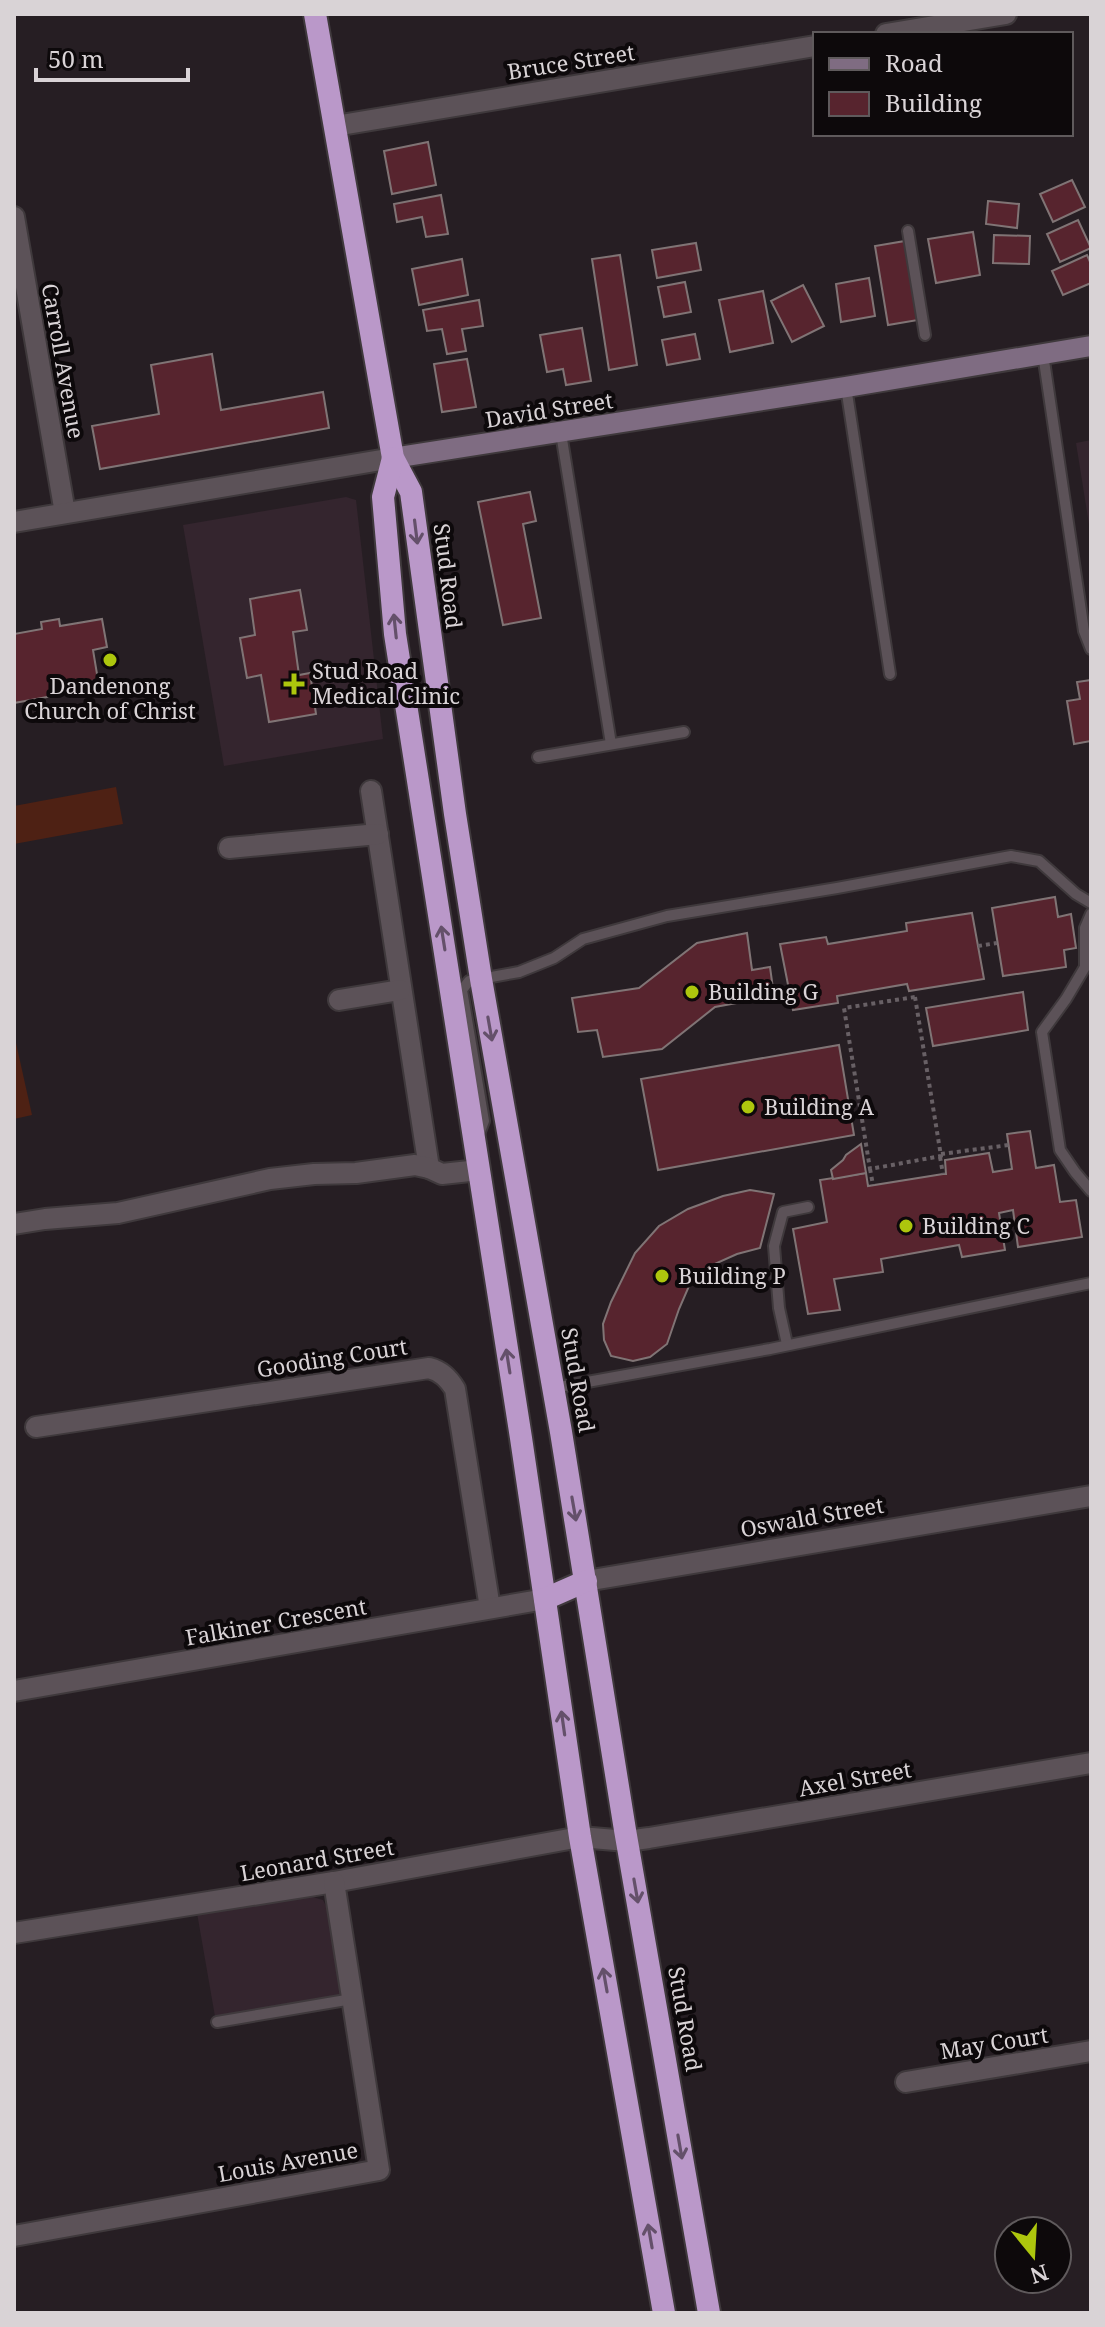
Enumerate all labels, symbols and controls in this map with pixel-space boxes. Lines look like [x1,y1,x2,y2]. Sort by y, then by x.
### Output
scale bar [36,32,188,82]
legend [813,32,1073,136]
street label: Bruce Street [505,36,637,86]
text: 50 m [48,42,104,75]
text: Road [885,46,943,79]
text: Building [885,86,982,119]
street label: Carroll Avenue [36,281,92,441]
street label: David Street [483,384,615,434]
one-way arrow [409,518,424,544]
street label: Stud Road [428,521,470,631]
one-way arrow [387,613,402,640]
marker: Dandenong Church of Christ [101,651,119,669]
place label: Stud Road Medical Clinic [312,655,460,710]
place label: Dandenong Church of Christ [24,670,196,725]
marker: Stud Road Medical Clinic [283,673,305,695]
one-way arrow [435,926,450,951]
place label: Building G [708,976,819,1006]
marker: Building G [683,983,701,1001]
one-way arrow [484,1016,499,1041]
place label: Building A [764,1091,875,1121]
marker: Building A [739,1098,757,1116]
place label: Building C [922,1210,1030,1240]
marker: Building C [897,1217,915,1235]
place label: Building P [678,1260,786,1290]
marker: Building P [653,1267,671,1285]
street label: Stud Road [555,1325,603,1435]
street label: Gooding Court [255,1330,409,1384]
one-way arrow [500,1349,515,1374]
street label: Oswald Street [738,1489,886,1543]
one-way arrow [567,1496,582,1521]
street label: Falkiner Crescent [183,1590,369,1652]
one-way arrow [555,1711,570,1737]
street label: Axel Street [796,1753,914,1803]
street label: Leonard Street [238,1831,396,1887]
one-way arrow [629,1878,644,1903]
street label: Stud Road [662,1964,710,2074]
one-way arrow [597,1968,612,1993]
street label: May Court [938,2019,1050,2065]
street label: Louis Avenue [215,2134,360,2188]
one-way arrow [674,2134,689,2160]
north arrow [993,2215,1073,2295]
one-way arrow [642,2224,657,2249]
text: N [1027,2258,1052,2292]

